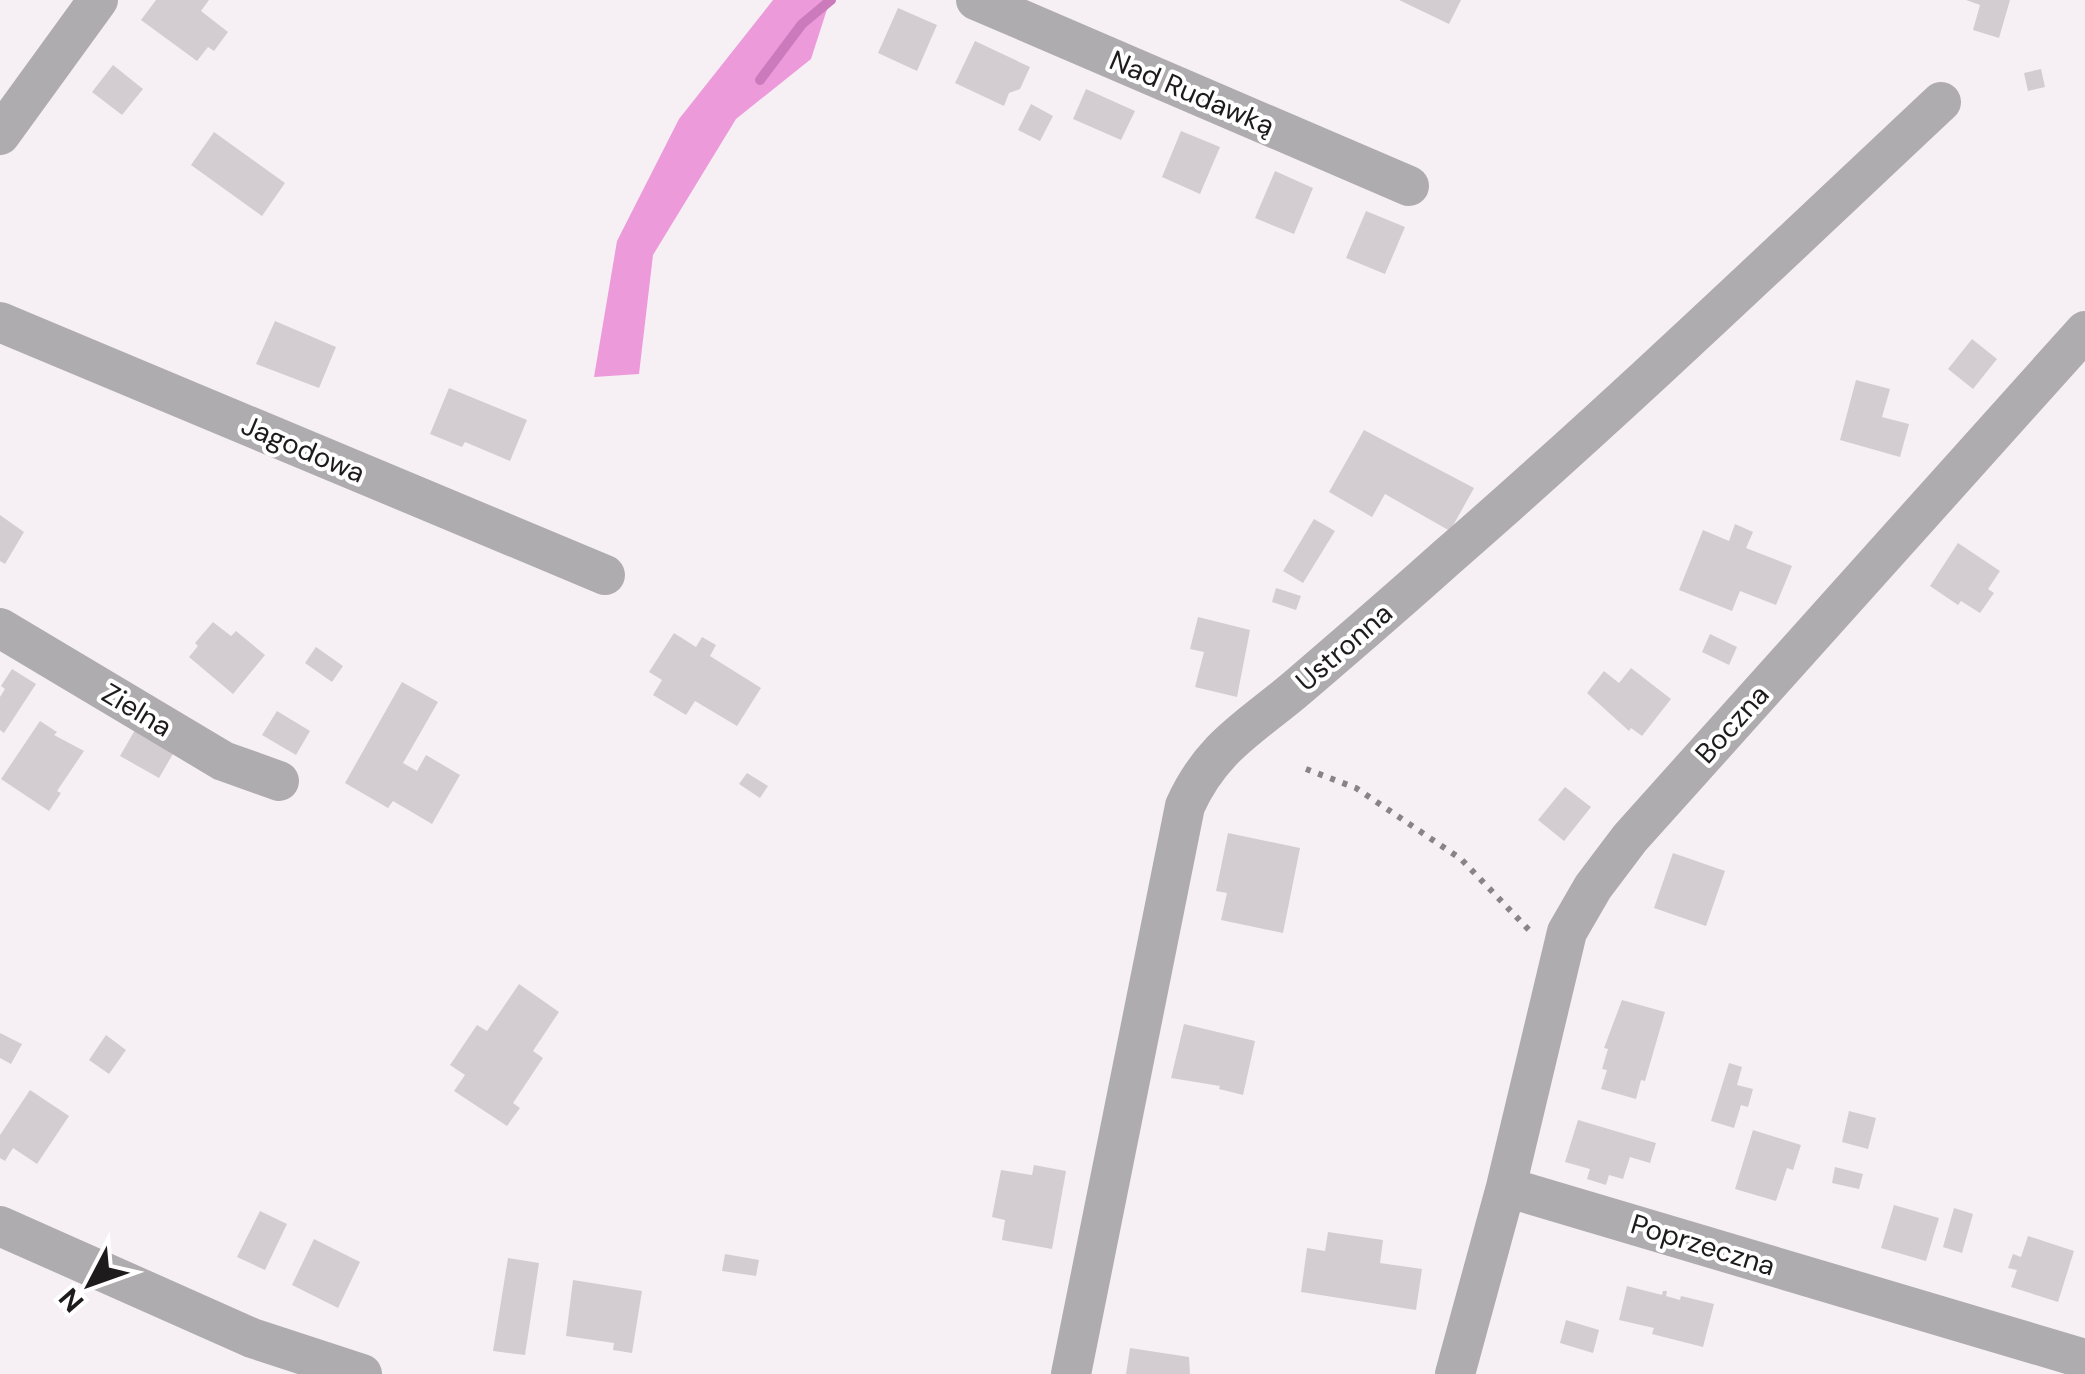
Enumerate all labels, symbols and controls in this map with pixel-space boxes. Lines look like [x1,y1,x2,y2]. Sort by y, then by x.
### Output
street label: Nad Rudawką [1104,42,1280,144]
street label: Jagodowa [236,406,370,492]
street label: Ustronna [1288,595,1400,699]
street label: Zielna [95,675,179,745]
street label: Boczna [1687,677,1777,771]
street label: Poprzeczna [1626,1206,1780,1284]
north arrow [40,1234,140,1334]
text: N [51,1280,92,1320]

